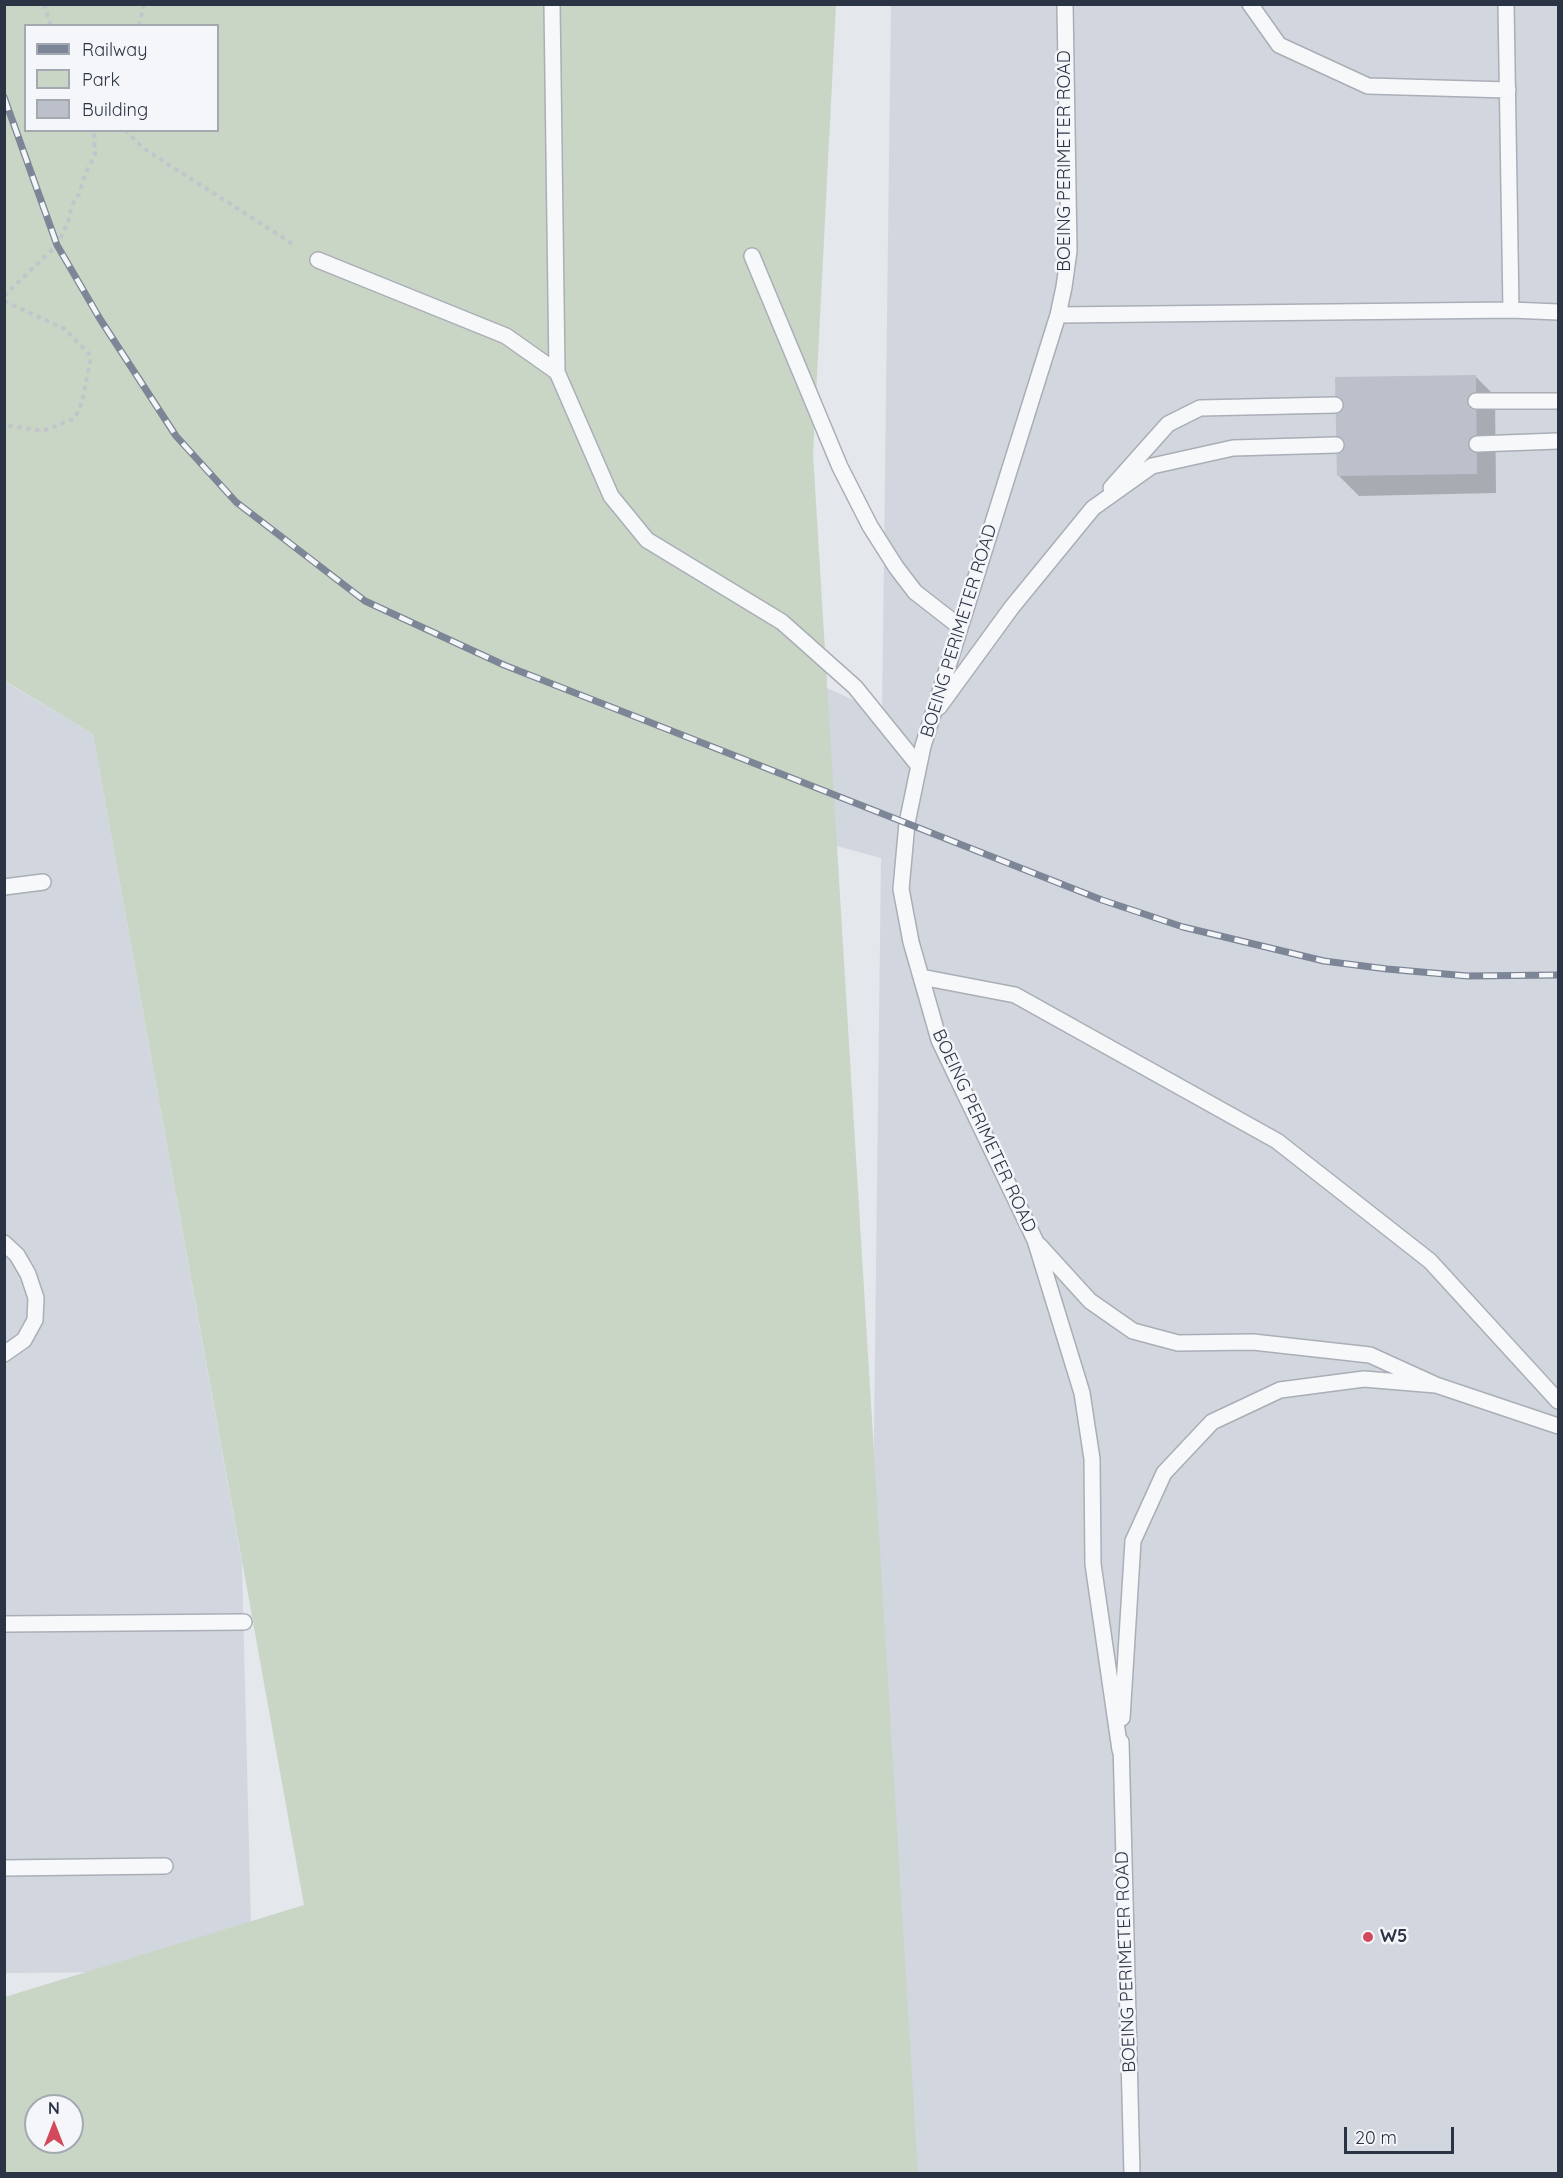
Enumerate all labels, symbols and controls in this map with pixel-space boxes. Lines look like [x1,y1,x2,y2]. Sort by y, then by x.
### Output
legend [24,24,219,132]
text: Railway [82,38,148,61]
street label: BOEING PERIMETER ROAD [1054,50,1076,272]
text: Park [82,68,120,91]
text: Building [82,98,148,121]
street label: BOEING PERIMETER ROAD [916,522,1002,740]
street label: BOEING PERIMETER ROAD [927,1026,1041,1236]
street label: BOEING PERIMETER ROAD [1111,1851,1141,2073]
place label: W5 [1380,1926,1407,1948]
marker: W5 [1361,1930,1375,1944]
north arrow [24,2094,84,2154]
text: N [48,2098,60,2118]
scale bar [1347,2115,1456,2153]
text: 20 m [1355,2126,1397,2149]

